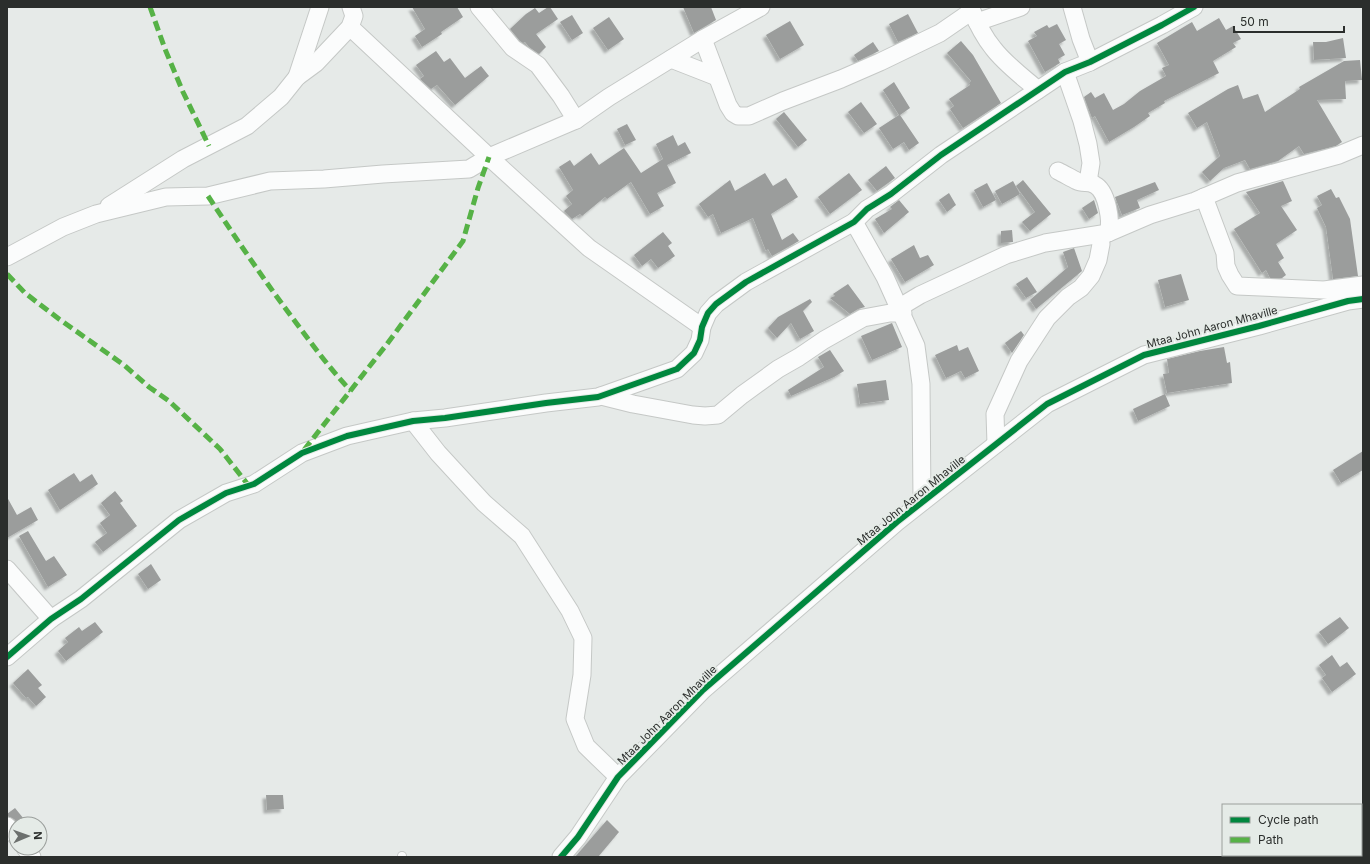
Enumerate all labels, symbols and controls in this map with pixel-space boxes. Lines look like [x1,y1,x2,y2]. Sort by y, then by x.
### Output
scale bar [1234,8,1344,34]
text: 50 m [1240,14,1269,29]
street label: Mtaa John Aaron Mhaville [1145,303,1279,351]
street label: Mtaa John Aaron Mhaville [854,452,968,548]
street label: Mtaa John Aaron Mhaville [614,662,720,768]
legend [1222,804,1362,856]
text: Cycle path [1258,812,1319,827]
north arrow [8,816,48,856]
text: N [31,831,45,840]
text: Path [1258,832,1283,847]

